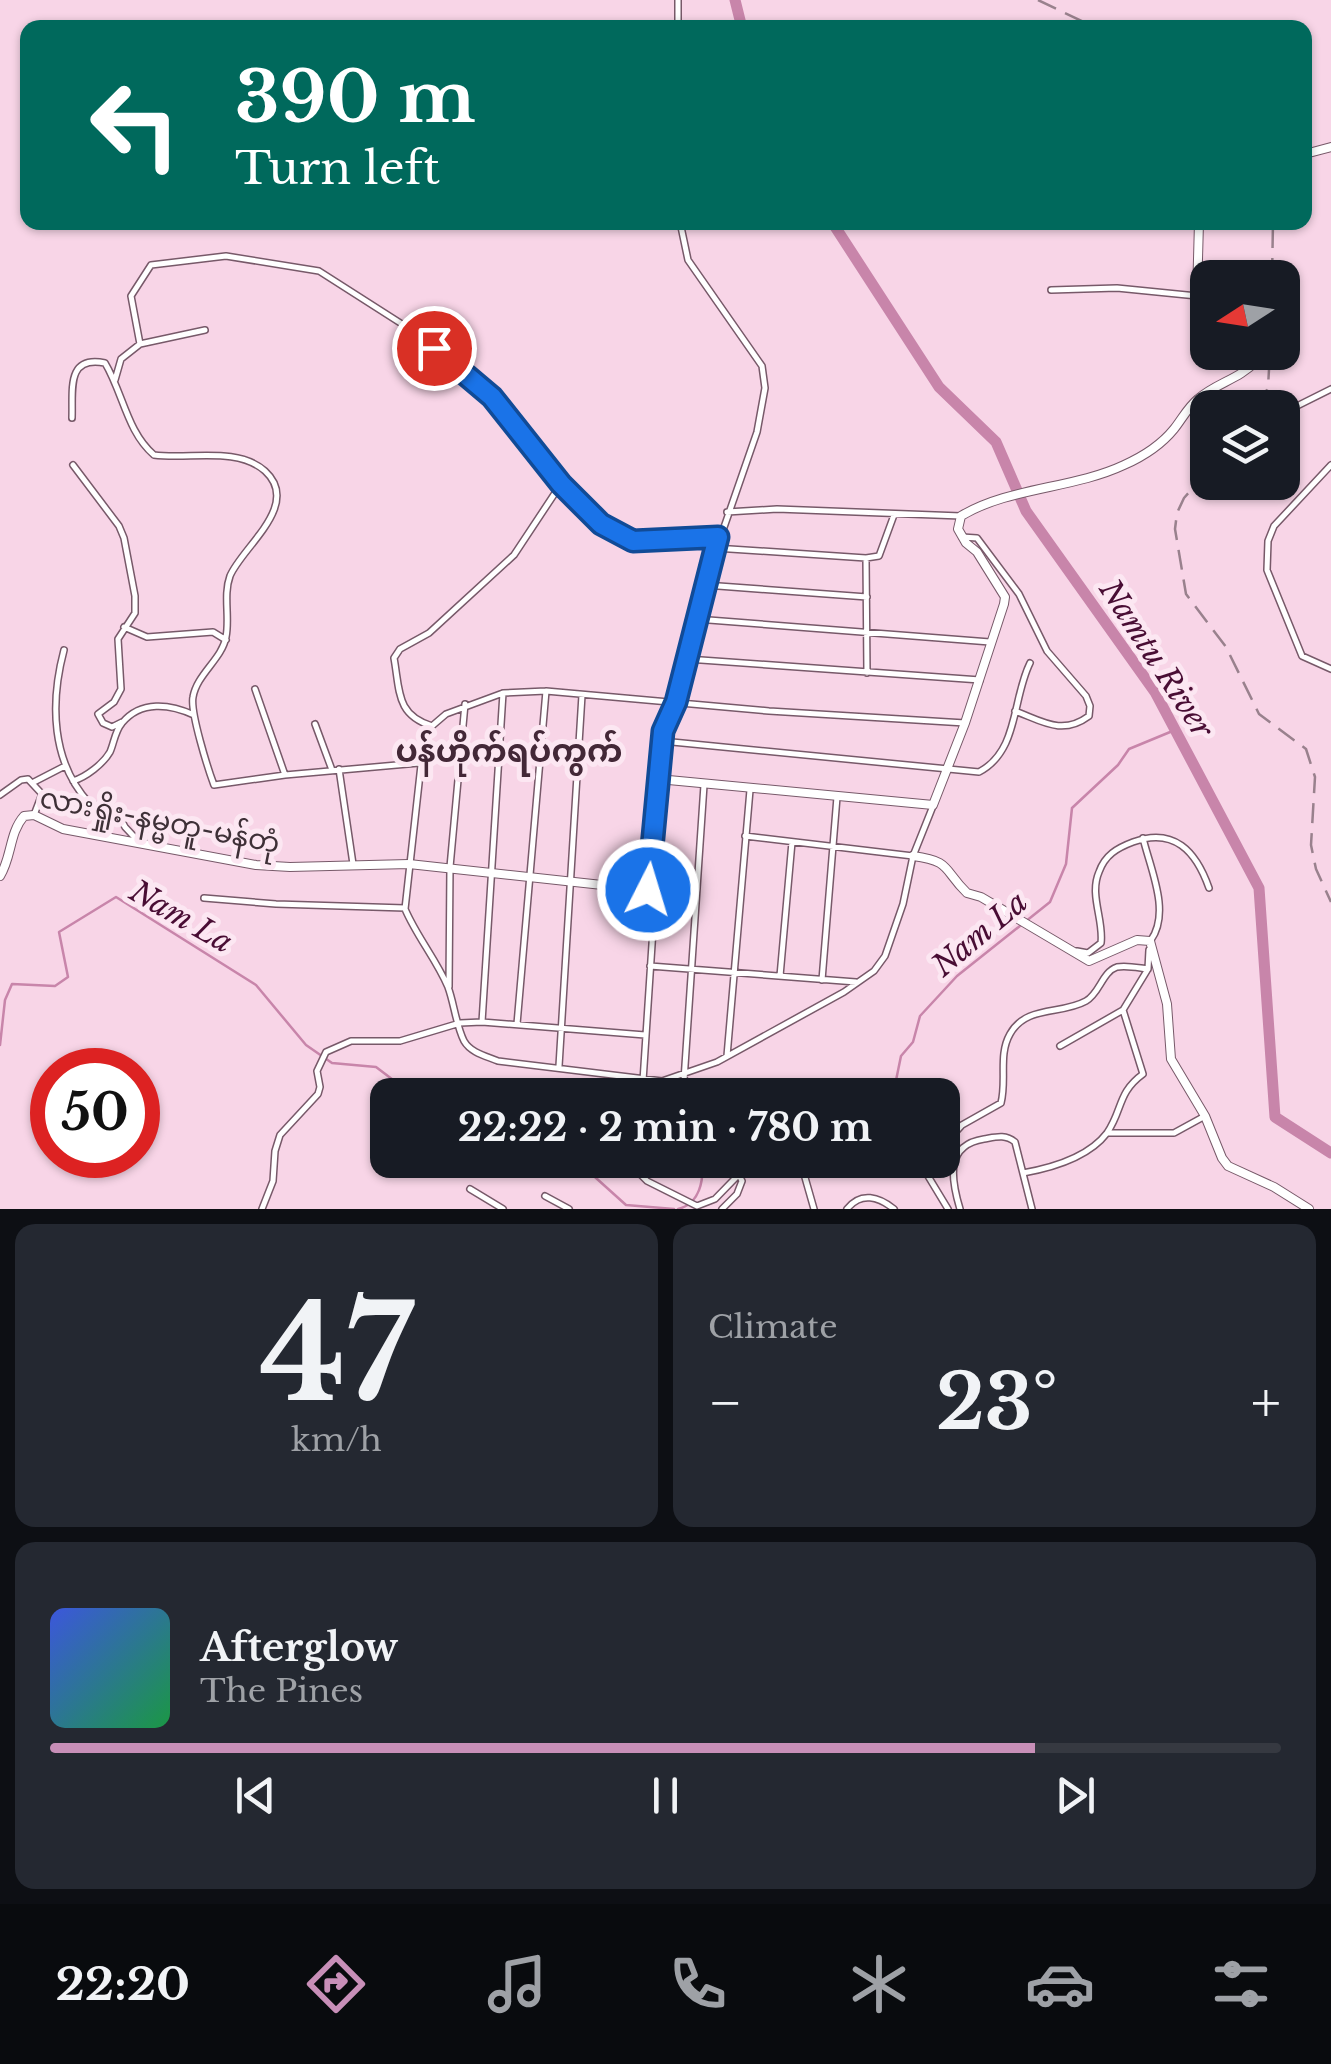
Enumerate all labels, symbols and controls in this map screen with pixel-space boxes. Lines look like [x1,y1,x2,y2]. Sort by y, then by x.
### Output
text: 390 m [235,54,476,141]
icon: left [70,60,200,190]
text: Turn left [235,140,440,196]
north arrow [1190,260,1300,370]
map controls [1190,260,1300,500]
pin [392,306,477,391]
icon: arrive [407,321,462,376]
button: layers [1190,390,1300,500]
water label: Namtu River [1091,572,1222,746]
district label: ပန်ဟိုက်ရပ်ကွက် [395,729,623,777]
street label: လားရှိုး-နမ္မတူ-မန်တုံ [36,779,283,866]
position arrow [596,838,700,942]
water label: Nam La [122,872,239,961]
water label: Nam La [924,883,1035,985]
speed limit sign: 50 [30,1048,160,1178]
text: 22:22 · 2 min · 780 m [458,1104,872,1151]
text: 47 [260,1274,413,1435]
text: Climate [708,1307,837,1347]
text: 23° [936,1356,1058,1449]
text: − [708,1369,743,1437]
text: + [1251,1369,1281,1437]
text: km/h [291,1420,382,1460]
text: Afterglow [200,1624,398,1671]
text: The Pines [200,1671,363,1711]
icon: previous [228,1768,283,1823]
icon: pause [638,1768,693,1823]
icon: next [1048,1768,1103,1823]
icon: directions [301,1949,371,2019]
icon: music [482,1949,552,2019]
icon: phone [663,1949,733,2019]
icon: climate [844,1949,914,2019]
icon: car [1025,1949,1095,2019]
icon: filters [1206,1949,1276,2019]
text: 22:20 [55,1956,190,2012]

